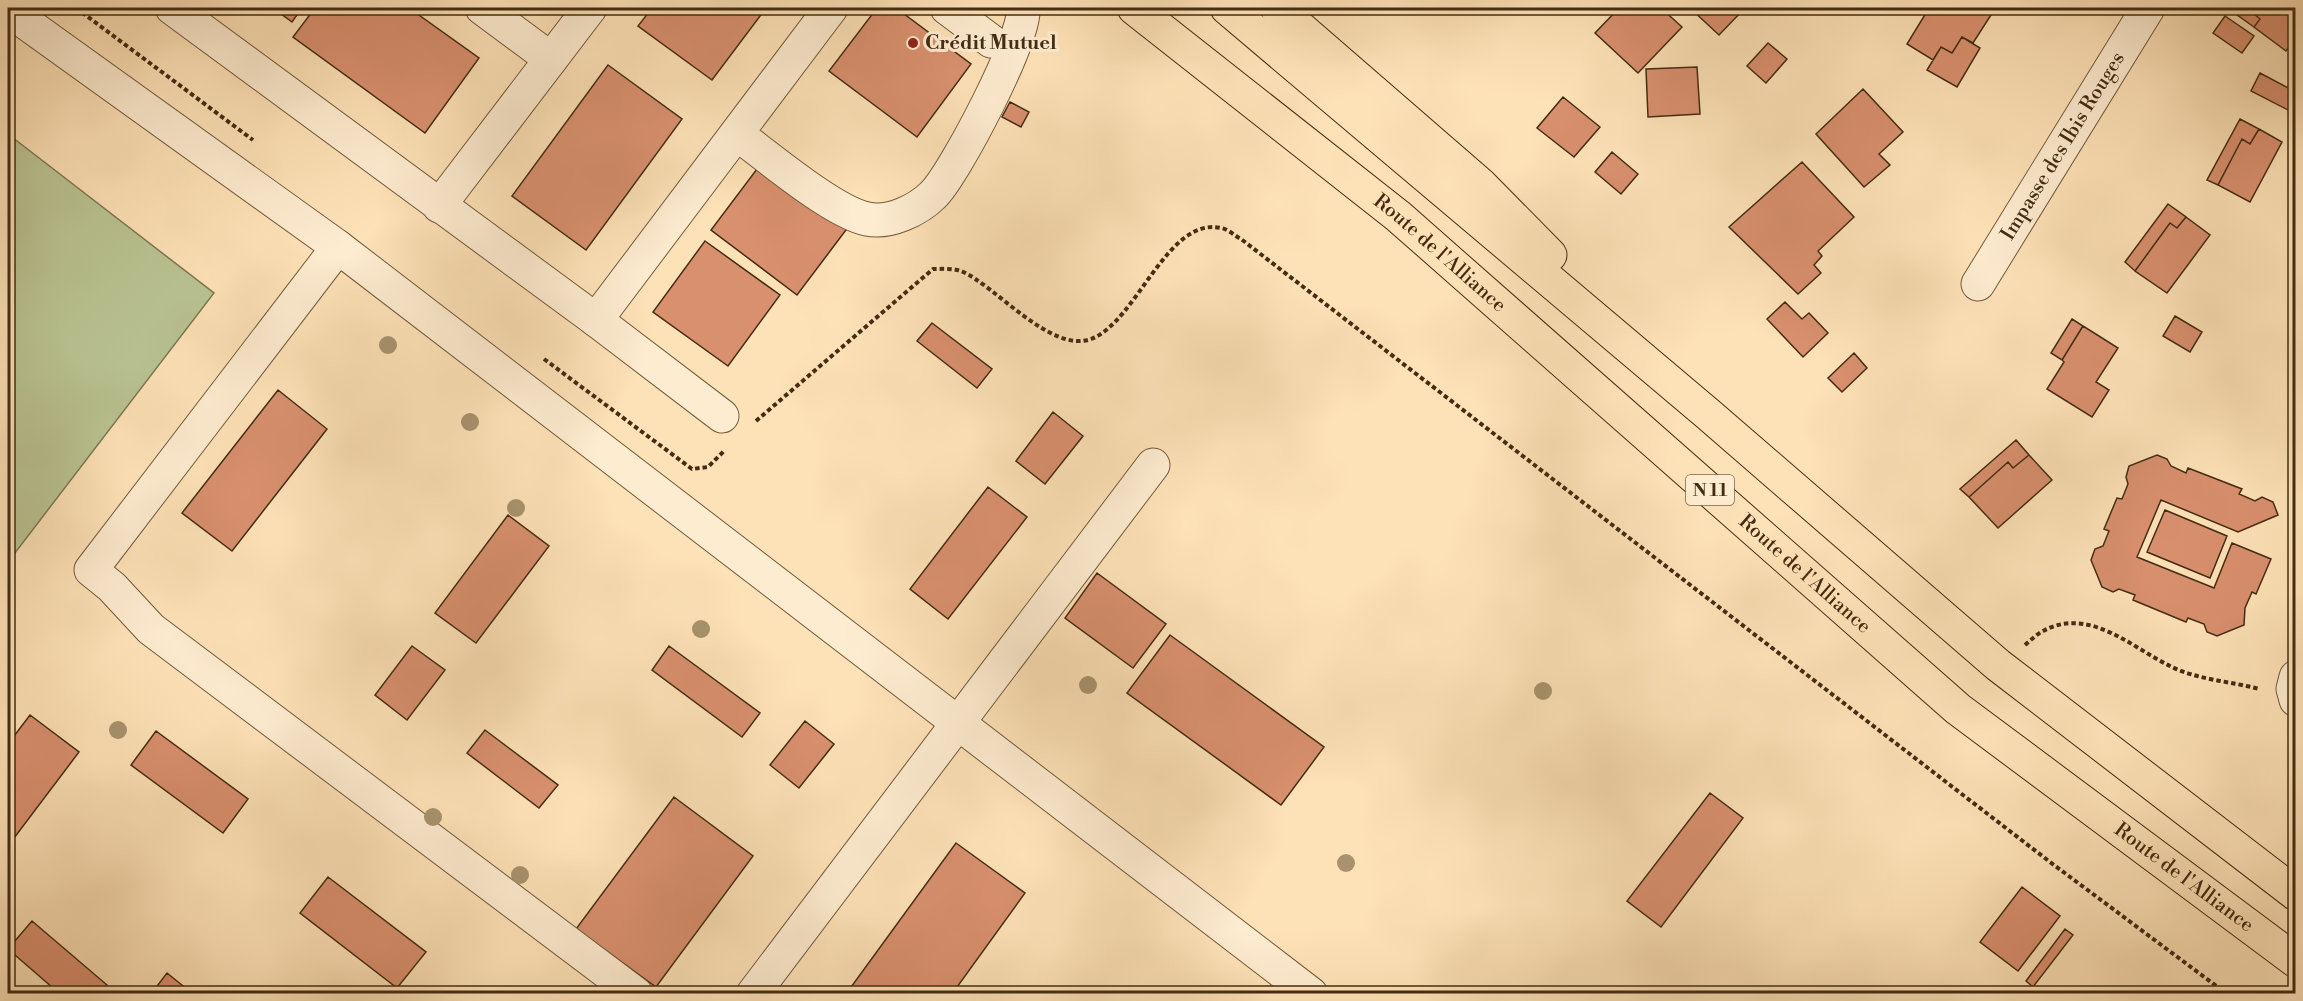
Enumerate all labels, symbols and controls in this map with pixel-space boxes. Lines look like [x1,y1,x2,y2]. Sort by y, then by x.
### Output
place label: Crédit Mutuel [925,31,1057,56]
marker: Crédit Mutuel [906,36,920,50]
street label: Impasse des Ibis Rouges [1995,47,2130,245]
street label: Route de l'Alliance [1368,189,1511,318]
road number: N 11 [1686,475,1734,505]
street label: Route de l'Alliance [1733,509,1876,639]
street label: Route de l'Alliance [2109,817,2259,938]

